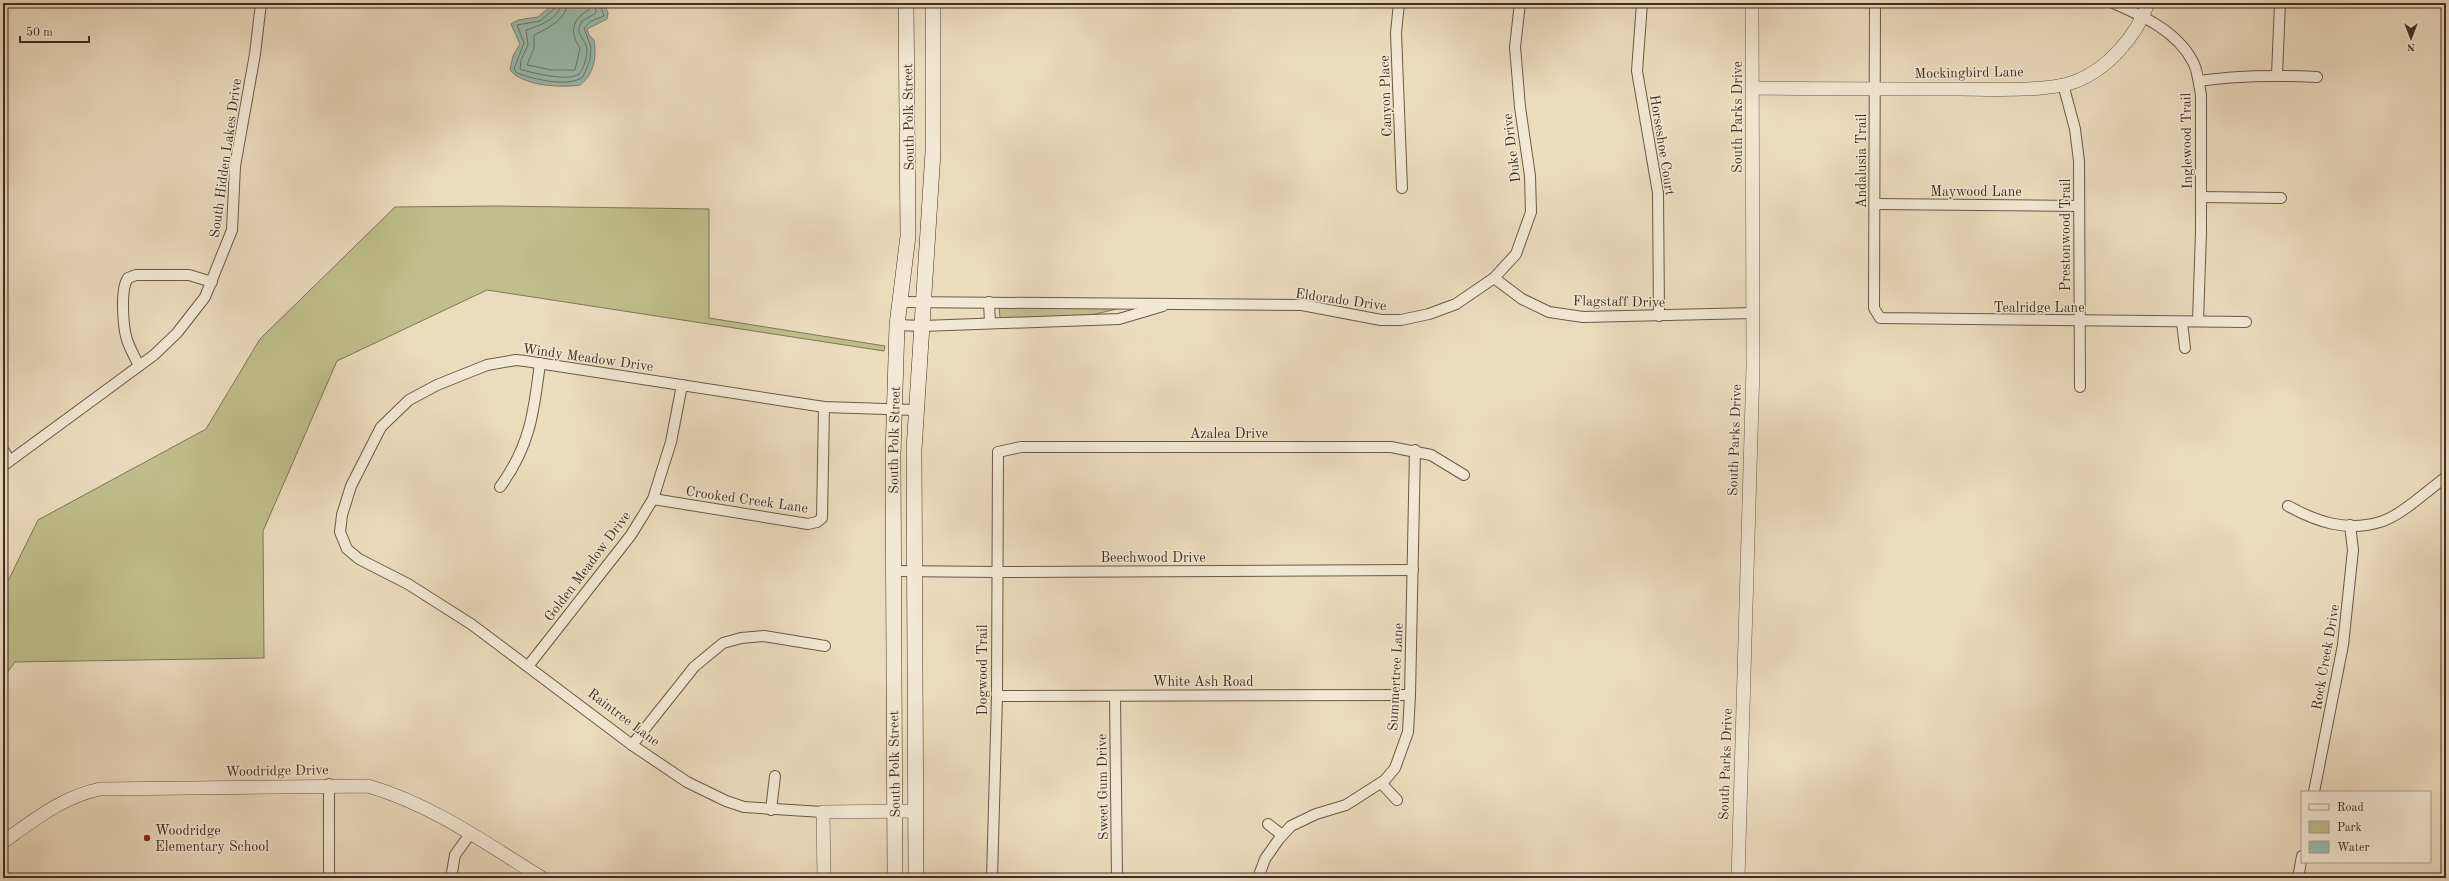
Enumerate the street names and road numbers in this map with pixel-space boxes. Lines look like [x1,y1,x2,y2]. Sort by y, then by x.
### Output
street label: Canyon Place [1378,55,1394,137]
street label: South Parks Drive [1731,61,1745,173]
street label: South Polk Street [901,63,917,171]
street label: Mockingbird Lane [1914,65,2024,81]
street label: South Hidden Lakes Drive [208,78,244,239]
street label: Inglewood Trail [2179,92,2195,189]
street label: Horseshoe Court [1647,94,1677,197]
street label: Duke Drive [1501,112,1523,183]
street label: Andalusia Trail [1855,113,1869,208]
street label: Prestonwood Trail [2059,178,2073,291]
street label: Maywood Lane [1930,185,2022,199]
street label: Eldorado Drive [1294,287,1387,313]
street label: Flagstaff Drive [1573,294,1665,310]
street label: Tealridge Lane [1993,301,2085,315]
street label: Windy Meadow Drive [522,342,654,374]
street label: South Parks Drive [1726,384,1744,496]
street label: South Polk Street [887,386,903,494]
street label: Azalea Drive [1190,427,1268,441]
street label: Crooked Creek Lane [685,484,809,516]
street label: Golden Meadow Drive [542,509,634,624]
street label: Beechwood Drive [1100,551,1206,565]
street label: Rock Creek Drive [2310,603,2342,711]
street label: Summertree Lane [1386,623,1406,732]
street label: Dogwood Trail [976,624,990,715]
street label: White Ash Road [1152,675,1254,689]
street label: Raintree Lane [585,686,662,749]
street label: South Parks Drive [1717,708,1735,820]
street label: South Polk Street [887,710,903,818]
street label: Sweet Gum Drive [1095,733,1111,840]
street label: Woodridge Drive [225,763,329,779]

